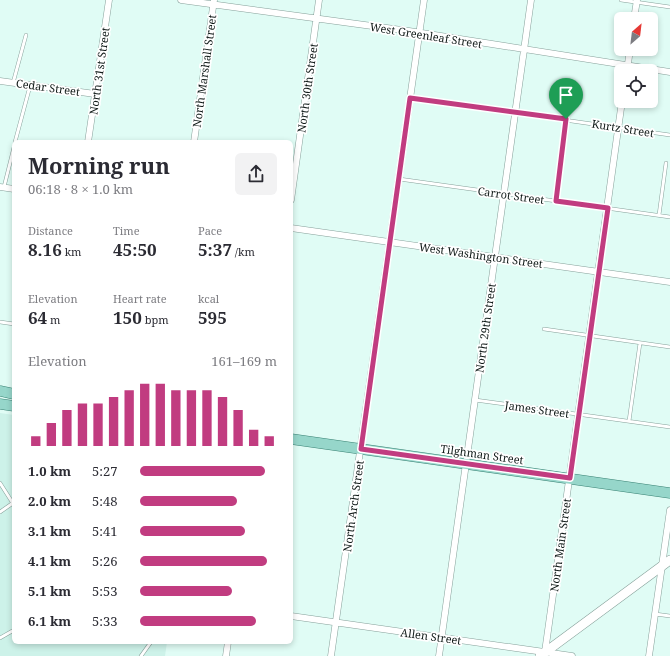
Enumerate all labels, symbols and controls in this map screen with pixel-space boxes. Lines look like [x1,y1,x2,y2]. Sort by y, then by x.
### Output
north arrow [614,12,658,56]
map controls [614,12,658,108]
street label: North Marshall Street [189,13,219,128]
street label: West Greenleaf Street [369,19,483,51]
street label: North 31st Street [85,26,113,116]
street label: North 30th Street [293,42,321,134]
button: locate [614,64,658,108]
street label: Cedar Street [15,75,81,99]
pin [549,78,583,119]
icon: arrive [555,84,577,106]
street label: Kurtz Street [591,116,655,140]
text: Morning run [28,150,170,180]
button: share [235,153,277,195]
text: 06:18 · 8 × 1.0 km [28,180,133,198]
street label: Carrot Street [477,183,545,207]
text: Distance [28,223,73,238]
text: Time [113,223,140,238]
text: Pace [198,223,222,238]
text: 8.16 [28,238,62,261]
text: 45:50 [113,238,157,261]
text: 5:37 [198,238,232,261]
street label: West Washington Street [418,239,544,271]
text: km [62,244,82,259]
text: /km [232,244,255,259]
street label: North 29th Street [471,282,499,374]
text: Elevation [28,291,78,306]
text: Heart rate [113,291,167,306]
text: kcal [198,291,219,306]
text: 64 [28,306,47,329]
text: 150 [113,306,142,329]
text: 595 [198,306,227,329]
text: m [47,312,60,327]
text: bpm [142,312,169,327]
text: Elevation [28,352,87,370]
text: 161–169 m [211,352,277,370]
street label: James Street [503,397,570,421]
street label: Tilghman Street [439,441,525,467]
street label: North Arch Street [339,459,367,553]
text: 1.0 km [28,462,71,480]
text: 5:27 [92,462,118,480]
text: 2.0 km [28,492,71,510]
text: 5:48 [92,492,118,510]
street label: North Main Street [546,497,574,593]
text: 3.1 km [28,522,71,540]
text: 5:41 [92,522,118,540]
text: 4.1 km [28,552,71,570]
text: 5:26 [92,552,118,570]
text: 5.1 km [28,582,71,600]
text: 5:53 [92,582,118,600]
text: 6.1 km [28,612,71,630]
text: 5:33 [92,612,118,630]
street label: Allen Street [400,624,462,648]

